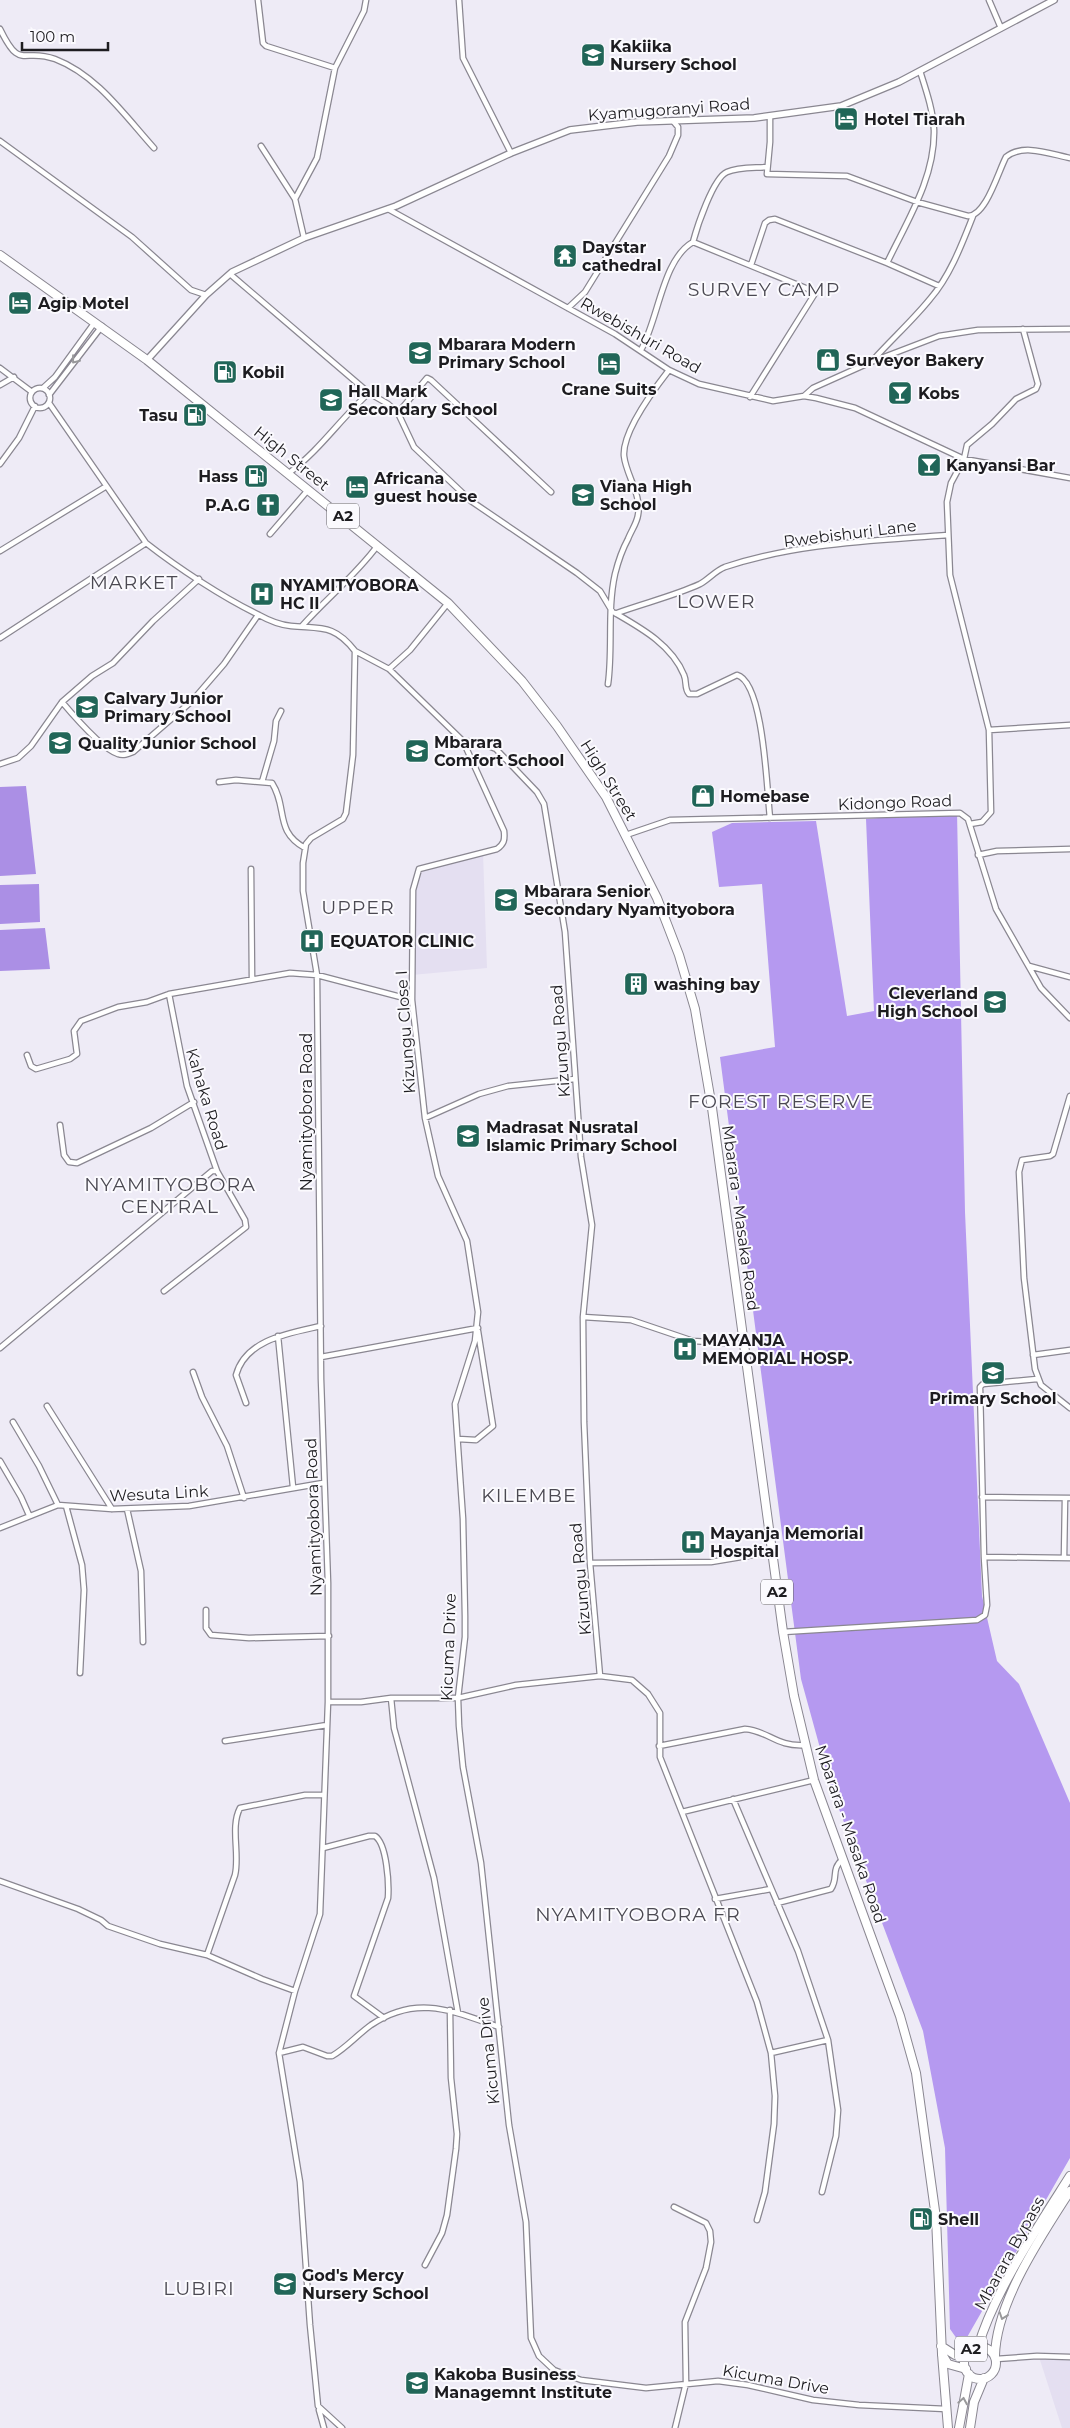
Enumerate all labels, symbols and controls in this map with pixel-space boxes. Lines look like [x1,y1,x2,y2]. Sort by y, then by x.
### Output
scale bar [22,20,109,52]
text: 100 m [30,27,75,46]
place label: Kakiika Nursery School [610,37,737,74]
school or university icon: Kakiika Nursery School [580,42,606,68]
street label: Kyamugoranyi Road [587,94,751,125]
hotel icon: Hotel Tiarah [833,106,859,132]
place label: Hotel Tiarah [864,110,965,129]
place label: Daystar cathedral [582,238,662,275]
temple icon: Daystar cathedral [552,243,578,269]
district label: SURVEY CAMP [688,278,840,301]
hotel icon: Agip Motel [7,290,33,316]
street label: Rwebishuri Road [577,293,704,378]
place label: Agip Motel [37,294,129,313]
place label: Mbarara Modern Primary School [438,335,576,372]
school or university icon: Mbarara Modern Primary School [407,340,433,366]
shop icon: Surveyor Bakery [815,347,841,373]
hotel icon: Crane Suits [596,351,622,377]
place label: Surveyor Bakery [846,351,984,370]
one-way arrow [73,354,81,363]
fuel station icon: Kobil [212,359,238,385]
place label: Kobil [242,363,285,382]
place label: Crane Suits [562,380,657,399]
bar icon: Kobs [887,380,913,406]
place label: Hall Mark Secondary School [348,382,498,419]
place label: Kobs [918,384,960,403]
school or university icon: Hall Mark Secondary School [318,387,344,413]
fuel station icon: Tasu [182,402,208,428]
place label: Tasu [139,406,178,425]
street label: High Street [250,422,334,495]
bar icon: Kanyansi Bar [916,452,942,478]
place label: Kanyansi Bar [946,456,1056,475]
fuel station icon: Hass [243,463,269,489]
place label: Hass [198,467,238,486]
place label: Africana guest house [373,469,477,506]
hotel icon: Africana guest house [344,474,370,500]
place label: Viana High School [599,477,692,514]
school or university icon: Viana High School [570,482,596,508]
church icon: P.A.G [255,492,281,518]
place label: P.A.G [205,496,250,515]
road number: A2 [327,504,359,528]
street label: Rwebishuri Lane [783,516,918,551]
district label: MARKET [90,571,178,594]
place label: NYAMITYOBORA HC II [280,576,420,613]
hospital icon: NYAMITYOBORA HC II [249,581,275,607]
district label: LOWER [677,590,755,613]
place label: Calvary Junior Primary School [104,689,231,726]
school or university icon: Calvary Junior Primary School [74,694,100,720]
school or university icon: Quality Junior School [47,730,73,756]
place label: Mbarara Comfort School [434,733,564,770]
place label: Quality Junior School [78,734,257,753]
street label: High Street [576,736,641,825]
school or university icon: Mbarara Comfort School [404,738,430,764]
shop icon: Homebase [690,783,716,809]
place label: Homebase [720,787,810,806]
street label: Kidongo Road [838,791,953,814]
place label: Mbarara Senior Secondary Nyamityobora [524,882,735,919]
school or university icon: Mbarara Senior Secondary Nyamityobora [493,887,519,913]
district label: UPPER [321,896,395,919]
hospital icon: EQUATOR CLINIC [299,928,325,954]
place label: EQUATOR CLINIC [330,932,474,951]
street label: Kizungu Close I [392,970,419,1094]
building icon: washing bay [623,971,649,997]
place label: washing bay [654,975,760,994]
street label: Kizungu Road [547,984,574,1098]
place label: Cleverland High School [877,984,978,1021]
school or university icon: Cleverland High School [982,989,1008,1015]
street label: Nyamityobora Road [297,1033,316,1191]
street label: Kahaka Road [182,1046,231,1152]
district label: FOREST RESERVE [688,1090,874,1113]
place label: Madrasat Nusratal Islamic Primary School [486,1118,677,1155]
school or university icon: Madrasat Nusratal Islamic Primary School [455,1123,481,1149]
street label: Mbarara - Masaka Road [718,1124,763,1312]
district label: NYAMITYOBORA CENTRAL [84,1173,256,1218]
place label: MAYANJA MEMORIAL HOSP. [702,1331,852,1368]
hospital icon: MAYANJA MEMORIAL HOSP. [672,1336,698,1362]
school or university icon: Primary School [980,1360,1006,1386]
place label: Primary School [929,1389,1057,1408]
street label: Nyamityobora Road [301,1437,326,1596]
street label: Wesuta Link [109,1481,209,1506]
district label: KILEMBE [481,1484,577,1507]
street label: Kizungu Road [566,1522,595,1636]
place label: Mayanja Memorial Hospital [710,1524,864,1561]
hospital icon: Mayanja Memorial Hospital [680,1529,706,1555]
road number: A2 [761,1580,793,1604]
street label: Kicuma Drive [437,1593,460,1701]
street label: Mbarara - Masaka Road [811,1743,890,1926]
district label: NYAMITYOBORA FR [535,1903,741,1926]
street label: Kicuma Drive [473,1996,504,2106]
street label: Mbarara Bypass [970,2193,1049,2313]
fuel station icon: Shell [908,2206,934,2232]
place label: Shell [938,2210,979,2229]
place label: God's Mercy Nursery School [302,2266,429,2303]
school or university icon: God's Mercy Nursery School [272,2271,298,2297]
district label: LUBIRI [163,2277,235,2300]
one-way arrow [999,2311,1009,2320]
road number: A2 [955,2336,987,2362]
street label: Kicuma Drive [721,2361,831,2398]
place label: Kakoba Business Managemnt Institute [434,2365,612,2402]
school or university icon: Kakoba Business Managemnt Institute [404,2370,430,2396]
one-way arrow [957,2396,967,2405]

